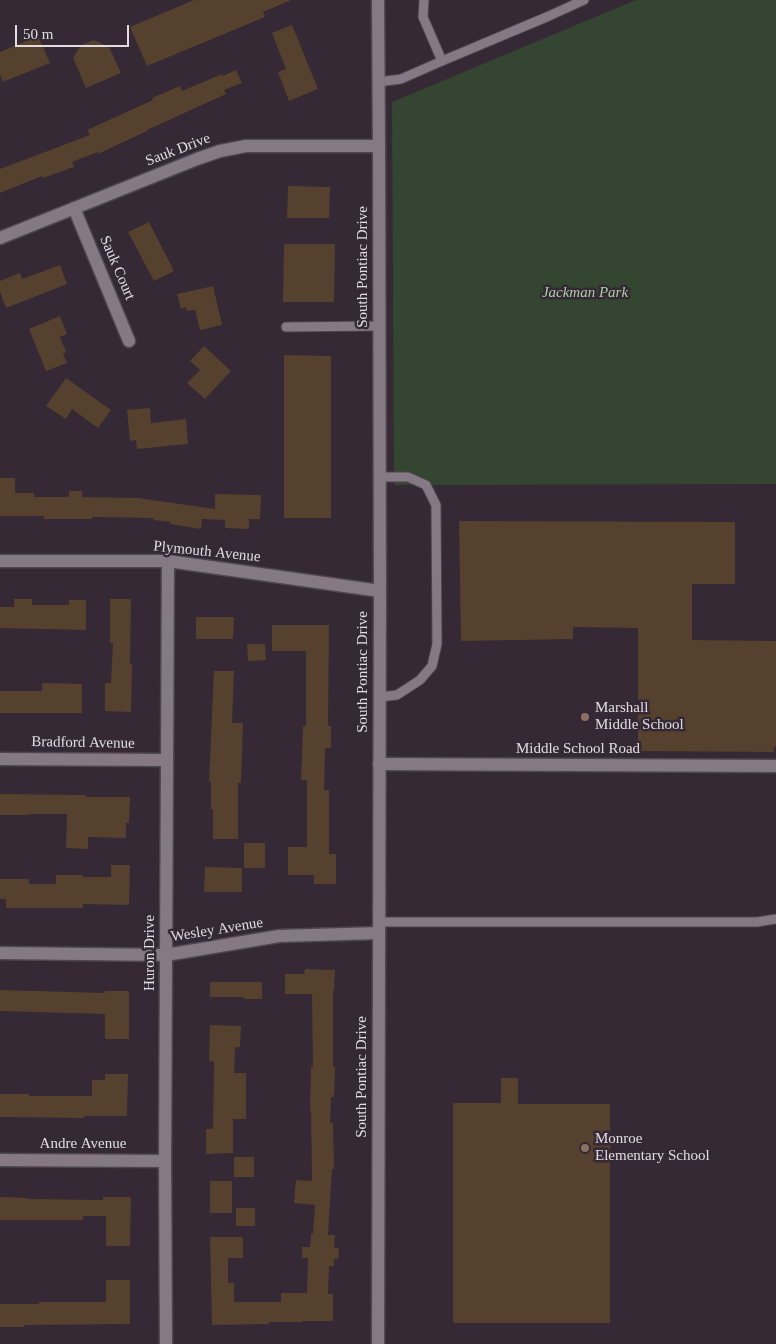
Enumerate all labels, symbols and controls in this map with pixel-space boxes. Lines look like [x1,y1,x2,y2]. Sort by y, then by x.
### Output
scale bar [18,15,131,47]
text: 50 m [23,26,53,42]
street label: Sauk Drive [143,129,213,171]
street label: South Pontiac Drive [354,206,372,328]
street label: Sauk Court [95,233,139,303]
park label: Jackman Park [542,284,628,302]
street label: Plymouth Avenue [153,537,261,567]
street label: South Pontiac Drive [354,611,372,733]
place label: Marshall Middle School [595,699,684,734]
marker: Marshall Middle School [579,711,591,723]
street label: Bradford Avenue [31,733,135,753]
street label: Middle School Road [516,740,640,758]
street label: Wesley Avenue [170,914,264,946]
street label: Huron Drive [141,915,159,991]
street label: South Pontiac Drive [353,1016,371,1138]
place label: Monroe Elementary School [595,1130,710,1165]
street label: Andre Avenue [40,1135,126,1153]
marker: Monroe Elementary School [579,1142,591,1154]

